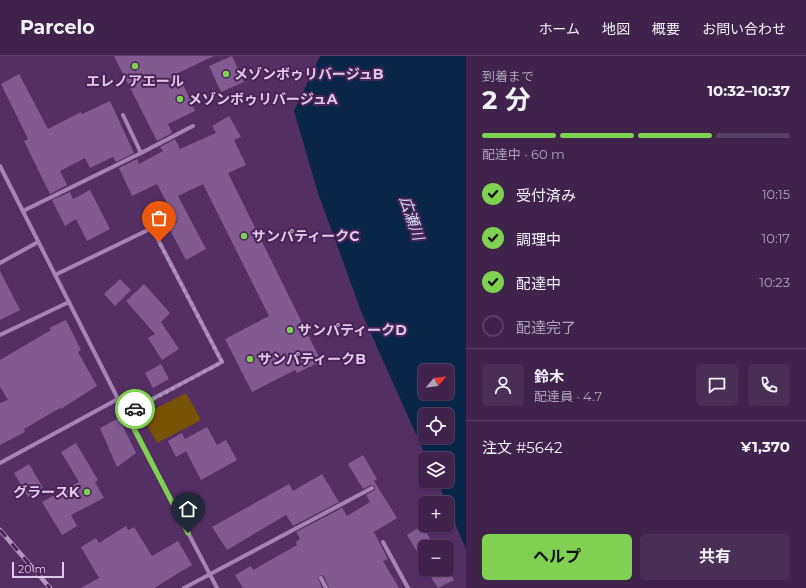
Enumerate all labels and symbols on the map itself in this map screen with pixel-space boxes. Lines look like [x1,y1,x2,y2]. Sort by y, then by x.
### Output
marker: エレノアエール [130,61,140,71]
place label: メゾンボゥリバージュB [234,65,384,83]
marker: メゾンボゥリバージュB [221,69,231,79]
place label: エレノアエール [86,72,184,90]
place label: メゾンボゥリバージュA [188,90,338,108]
marker: メゾンボゥリバージュA [175,94,185,104]
water label: 広瀬川 [396,194,429,244]
pin [142,201,176,242]
place label: サンパティークC [252,227,359,245]
marker: サンパティークC [239,231,249,241]
place label: サンパティークD [298,321,407,339]
marker: サンパティークD [285,325,295,335]
place label: サンパティークB [258,350,366,368]
marker: サンパティークB [245,354,255,364]
north arrow [418,364,454,400]
courier [115,389,155,429]
place label: グラースK [13,483,80,501]
marker: グラースK [82,487,92,497]
pin [171,492,205,533]
scale bar [12,560,64,579]

